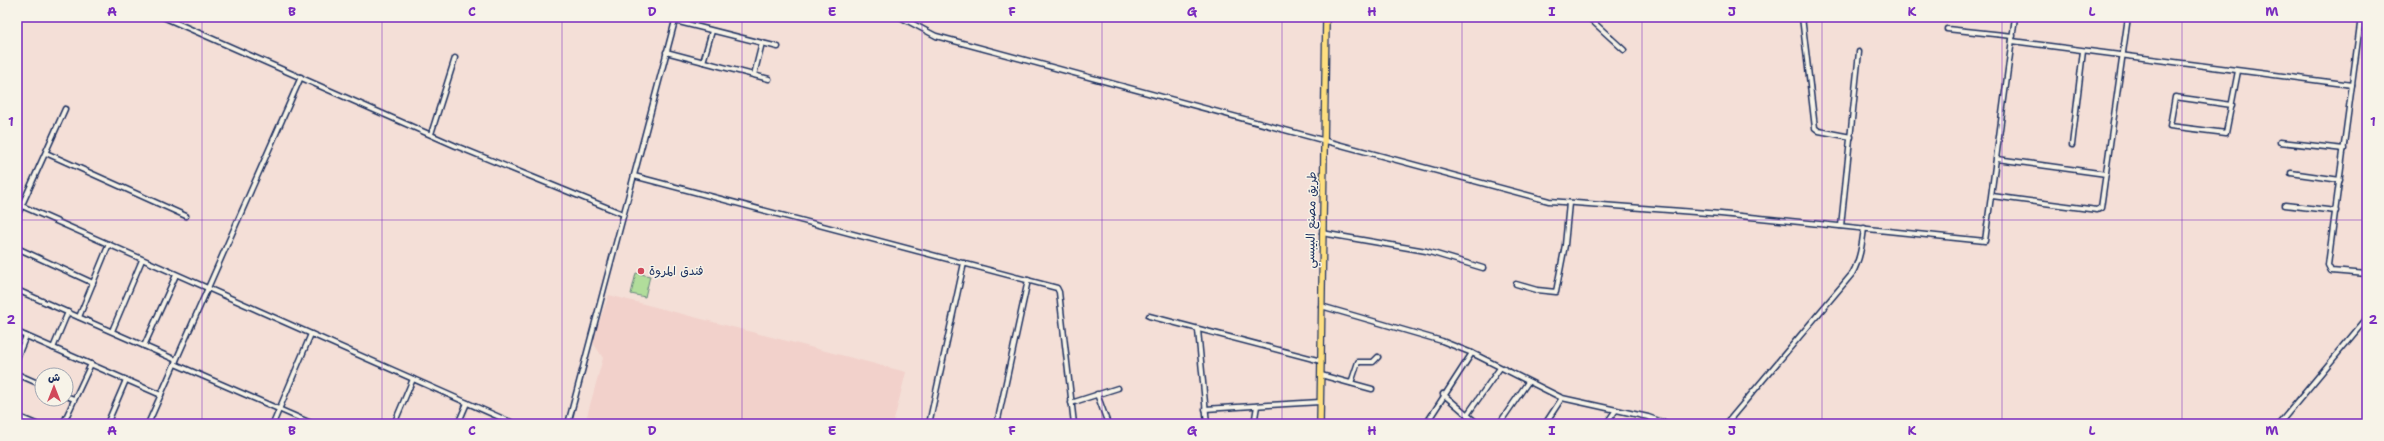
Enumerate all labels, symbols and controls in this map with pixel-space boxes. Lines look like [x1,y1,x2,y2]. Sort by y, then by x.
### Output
text: A [107,3,117,20]
text: B [288,3,296,20]
text: C [468,3,476,20]
text: D [647,3,657,20]
text: E [828,3,837,20]
text: F [1008,3,1016,20]
text: G [1187,3,1198,20]
text: H [1367,3,1377,20]
text: I [1548,3,1556,20]
text: J [1728,3,1736,20]
text: K [1908,3,1917,20]
text: L [2088,3,2096,20]
text: M [2265,3,2279,20]
text: 1 [8,113,14,130]
text: 1 [2370,113,2376,130]
street label: طريق مصنع البيبسي [1302,171,1323,269]
place label: فندق المروة [649,263,704,279]
marker: فندق المروة [636,266,646,276]
text: 2 [6,311,16,328]
text: 2 [2368,311,2378,328]
north arrow [34,367,74,407]
text: ش [48,370,60,385]
text: A [107,422,117,439]
text: B [288,422,296,439]
text: C [468,422,476,439]
text: D [647,422,657,439]
text: E [828,422,837,439]
text: F [1008,422,1016,439]
text: G [1187,422,1198,439]
text: H [1367,422,1377,439]
text: I [1548,422,1556,439]
text: J [1728,422,1736,439]
text: K [1908,422,1917,439]
text: L [2088,422,2096,439]
text: M [2265,422,2279,439]

